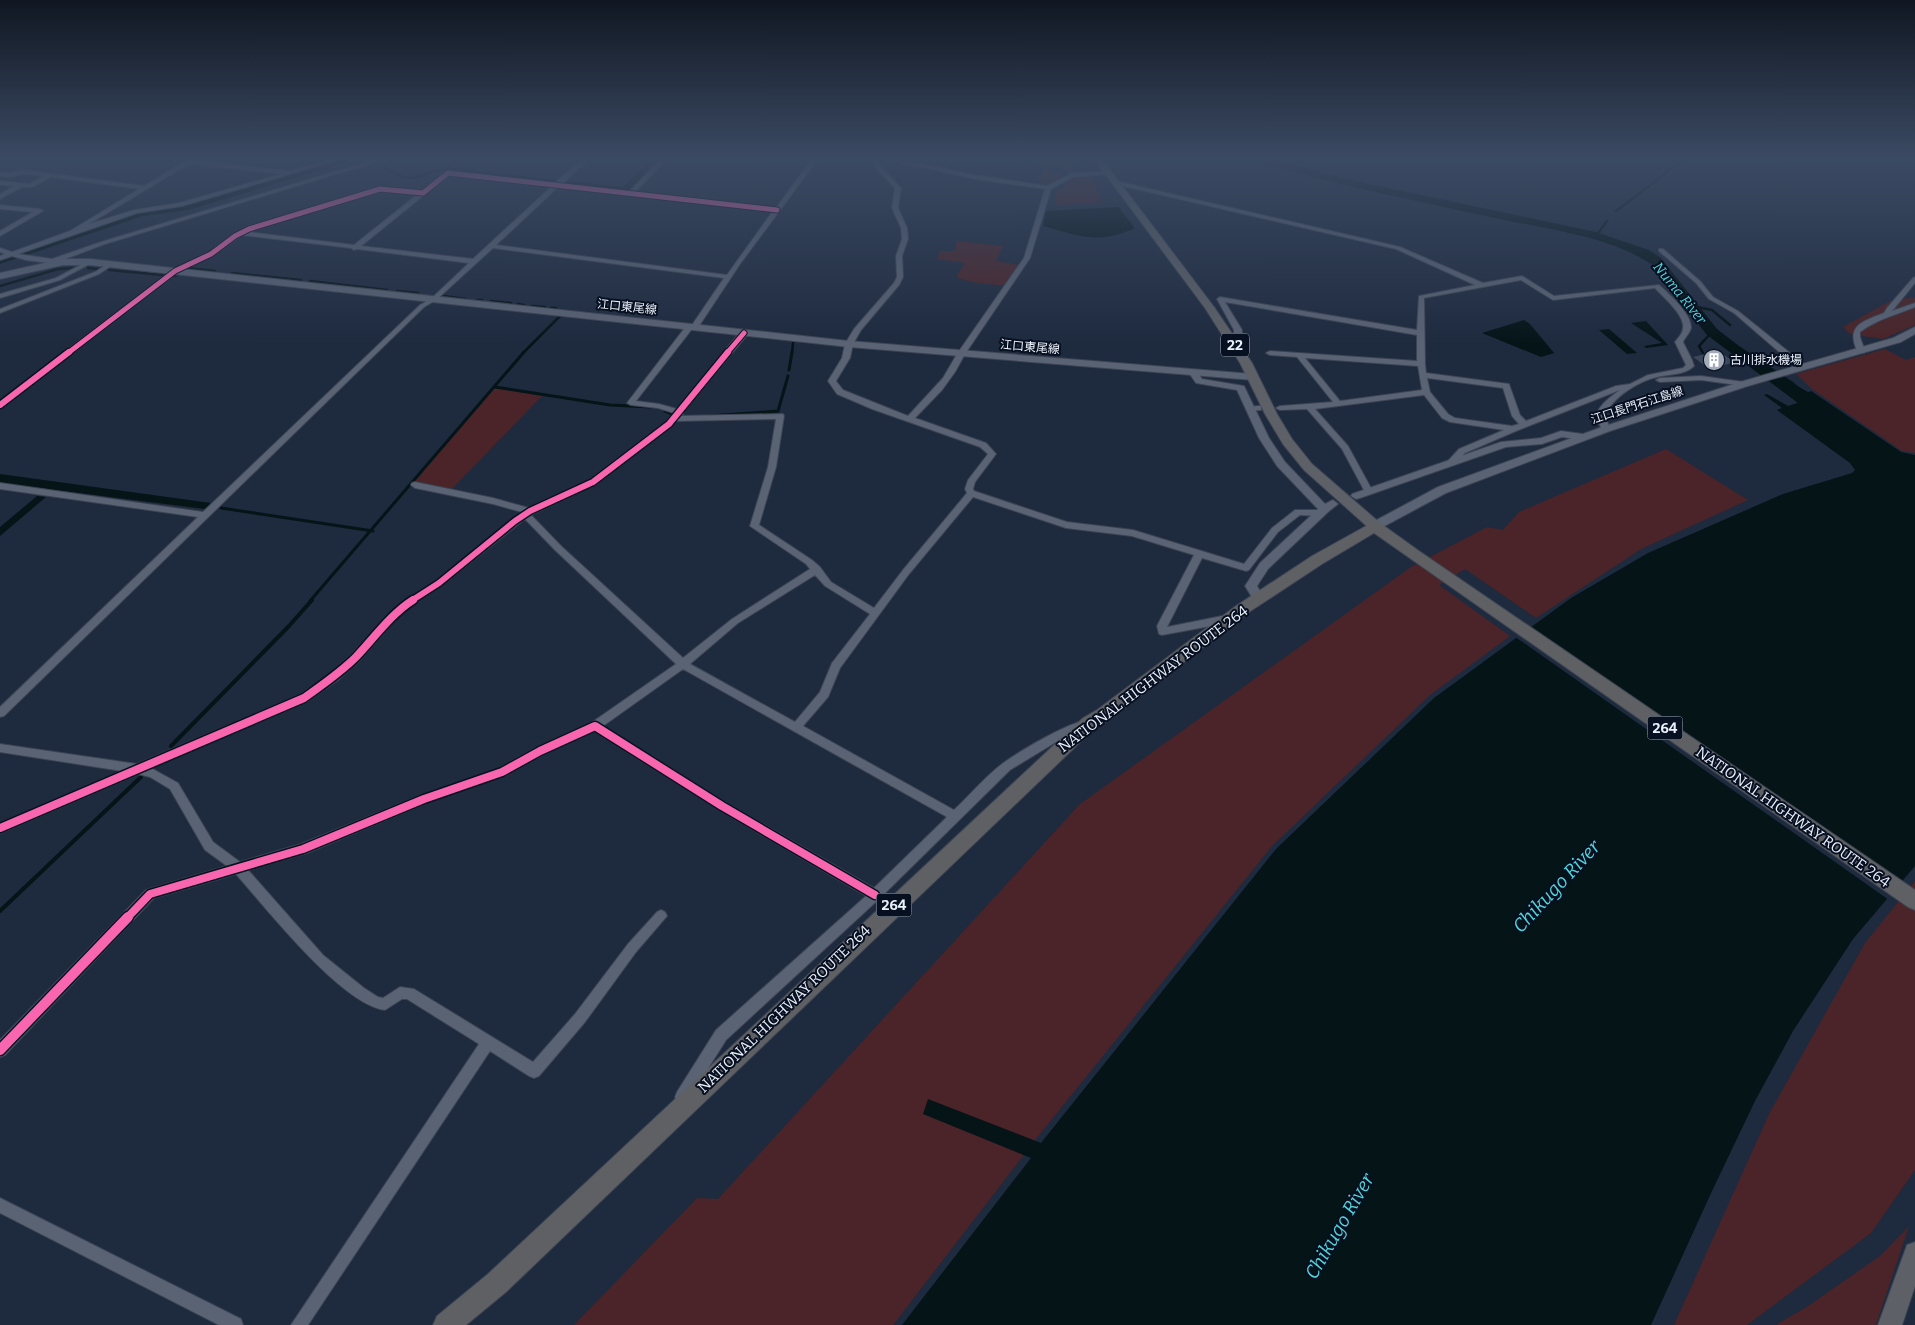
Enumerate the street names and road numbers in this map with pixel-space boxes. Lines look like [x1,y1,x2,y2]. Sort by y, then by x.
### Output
street label: 江口東尾線 [596,297,658,317]
road number: 22 [1221,334,1249,356]
street label: 江口東尾線 [999,337,1061,357]
street label: 江口長門石江島線 [1589,384,1685,426]
street label: NATIONAL HIGHWAY ROUTE 264 [1055,602,1252,756]
road number: 264 [1648,716,1682,740]
street label: NATIONAL HIGHWAY ROUTE 264 [1692,743,1894,891]
road number: 264 [876,894,912,916]
street label: NATIONAL HIGHWAY ROUTE 264 [694,921,874,1096]

